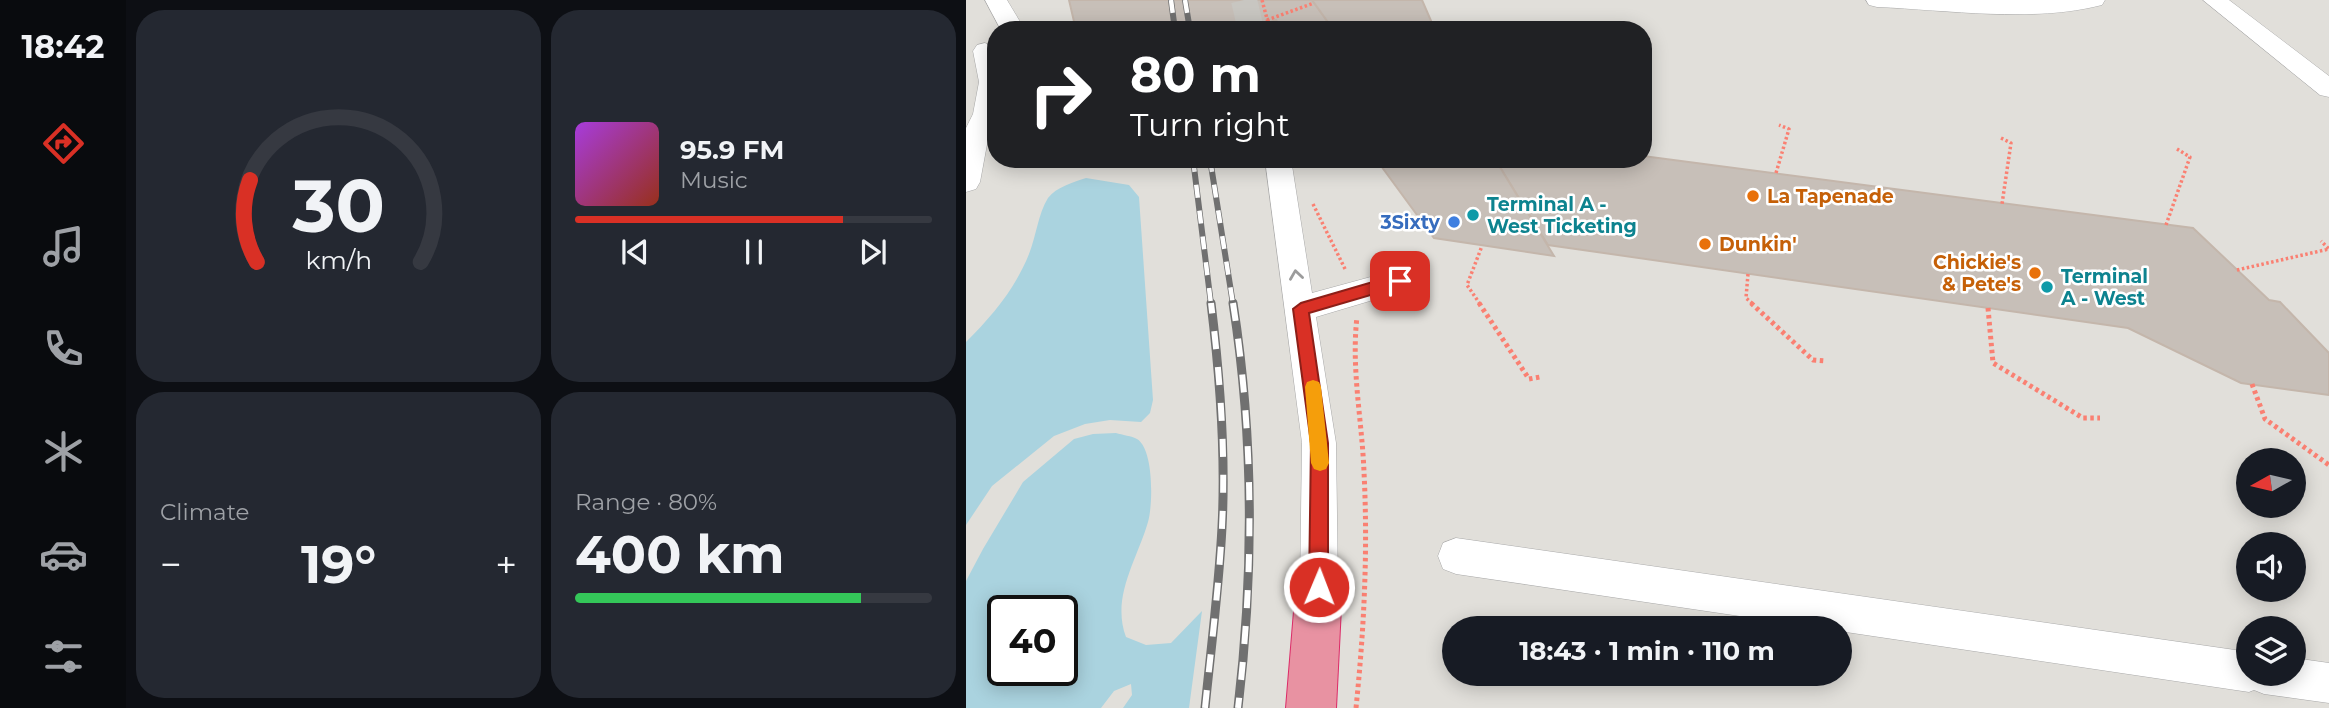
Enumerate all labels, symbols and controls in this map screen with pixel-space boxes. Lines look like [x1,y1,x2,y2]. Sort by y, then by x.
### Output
text: 18:42 [22,27,104,66]
text: 80 m [1130,45,1261,104]
icon: right [1015,49,1106,140]
text: Turn right [1130,105,1290,144]
icon: directions [39,119,88,168]
text: 95.9 FM [680,134,784,166]
text: 30 [291,163,385,251]
text: Music [680,166,748,194]
place label: La Tapenade [1767,185,1894,208]
marker: La Tapenade [1745,188,1761,204]
place label: Terminal A - West Ticketing [1487,193,1637,238]
marker: Terminal A - West Ticketing [1465,207,1481,223]
place label: 3Sixty [1379,211,1441,234]
marker: 3Sixty [1446,214,1462,230]
icon: music [39,222,88,271]
icon: previous [616,233,654,271]
icon: pause [735,233,773,271]
icon: next [854,233,892,271]
place label: Dunkin' [1719,233,1797,256]
marker: Dunkin' [1697,236,1713,252]
text: km/h [305,245,372,275]
pin [1370,251,1430,311]
place label: Chickie's & Pete's [1933,251,2021,296]
icon: arrive [1381,262,1419,300]
marker: Chickie's & Pete's [2027,265,2043,281]
place label: Terminal A - West [2060,265,2148,310]
one-way arrow [1289,269,1304,281]
marker: Terminal A - West [2039,279,2055,295]
icon: phone [39,324,88,373]
icon: climate [39,427,88,476]
north arrow [2236,448,2306,518]
map controls [2236,448,2306,686]
text: Range · 80% [575,488,717,516]
text: Climate [160,498,249,526]
text: 400 km [575,523,785,586]
icon: car [39,530,88,579]
button: sound [2236,532,2306,602]
text: 19° [301,533,376,596]
text: − [160,541,182,588]
text: + [495,541,517,588]
position arrow [1282,550,1356,624]
speed limit sign: 40 [987,595,1078,686]
button: layers [2236,616,2306,686]
icon: filters [39,632,88,681]
text: 18:43 · 1 min · 110 m [1519,635,1775,667]

